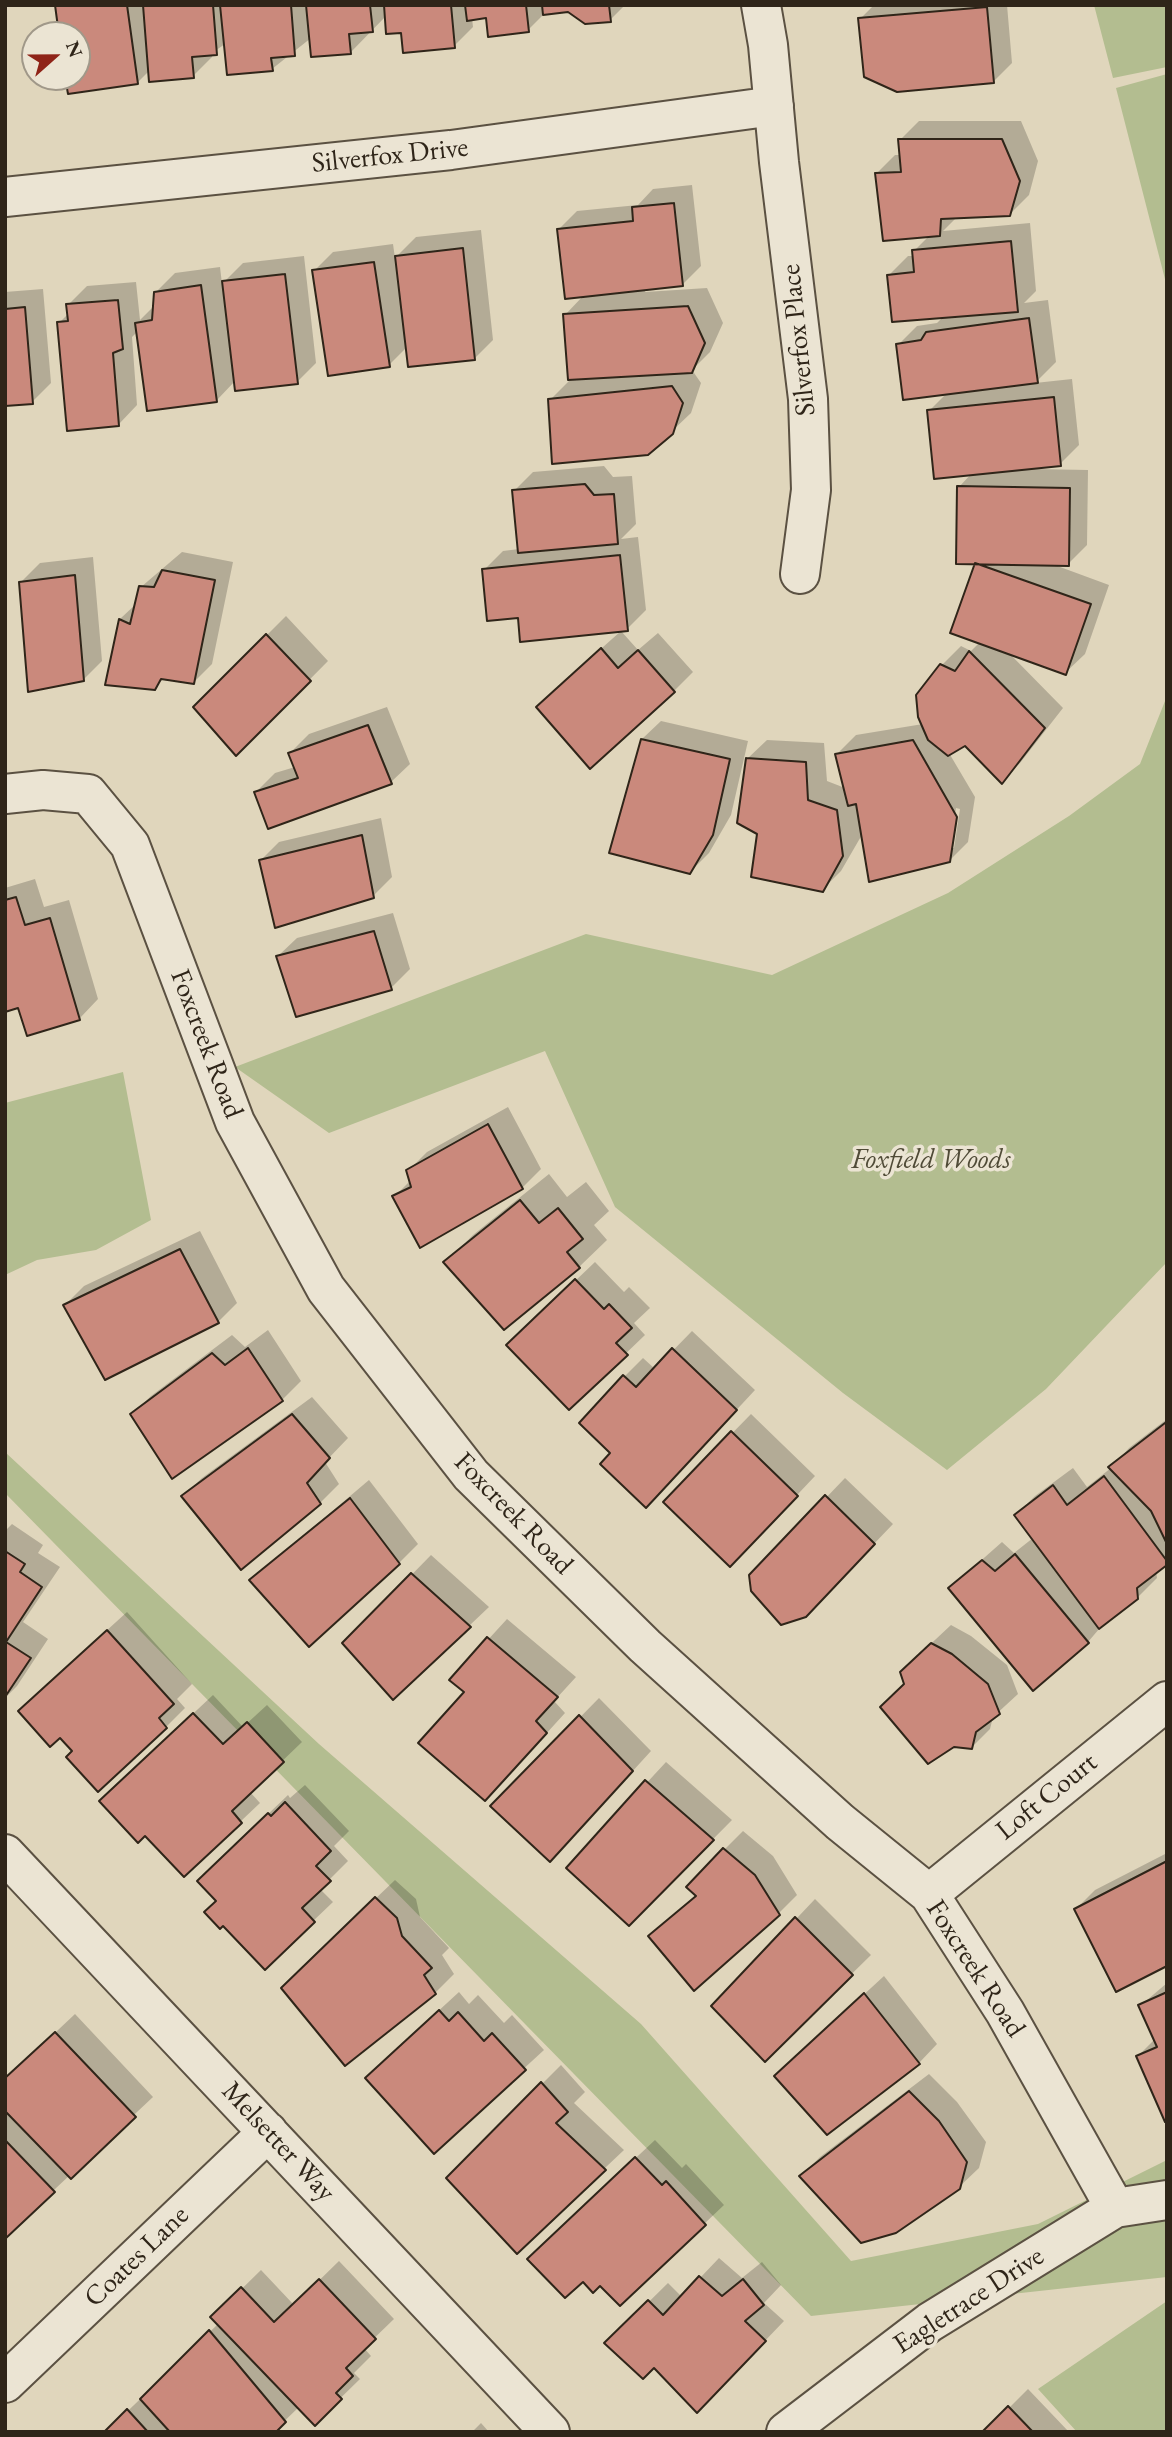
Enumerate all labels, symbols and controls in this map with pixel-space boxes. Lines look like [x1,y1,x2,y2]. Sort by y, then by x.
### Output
north arrow [21,21,91,91]
text: N [60,37,89,61]
street label: Silverfox Drive [310,131,470,181]
street label: Silverfox Place [774,263,824,417]
street label: Foxcreek Road [162,965,250,1123]
park label: Foxfield Woods [851,1143,1011,1177]
street label: Foxcreek Road [446,1446,580,1582]
street label: Loft Court [990,1746,1104,1848]
street label: Foxcreek Road [918,1894,1032,2044]
street label: Melsetter Way [214,2075,342,2209]
street label: Coates Lane [78,2199,196,2315]
street label: Eagletrace Drive [887,2240,1051,2362]

